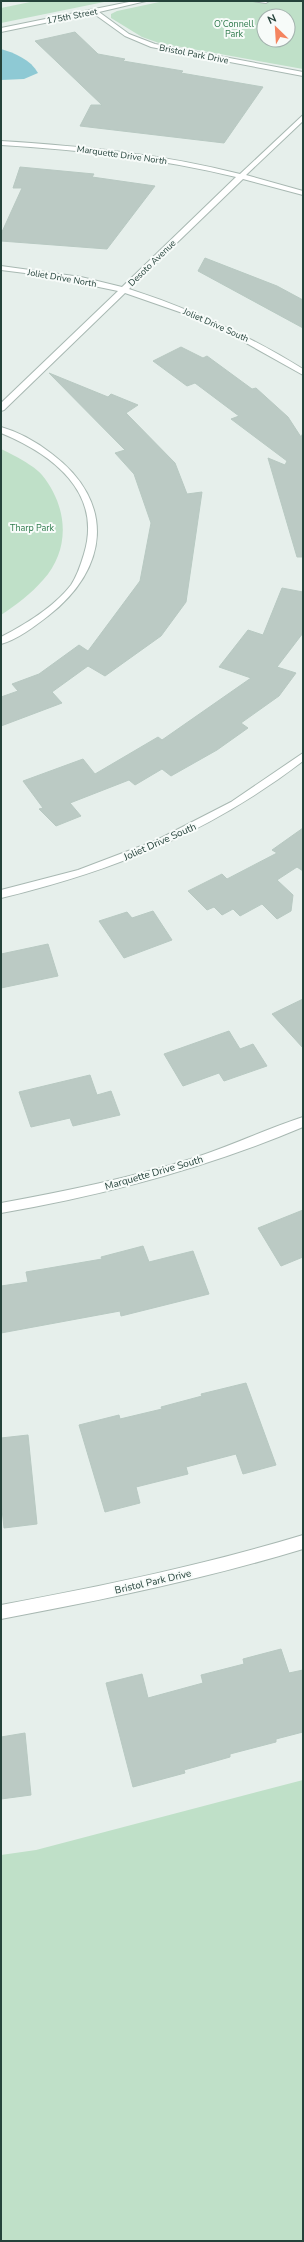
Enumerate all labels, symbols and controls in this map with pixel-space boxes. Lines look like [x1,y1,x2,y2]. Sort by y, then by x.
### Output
street label: 175th Street [46,5,99,27]
north arrow [256,8,296,48]
text: N [265,11,279,28]
park label: O’Connell Park [214,18,254,40]
street label: Bristol Park Drive [158,41,230,67]
street label: Marquette Drive North [76,143,168,167]
street label: Desoto Avenue [126,237,179,289]
street label: Joliet Drive North [26,266,97,290]
street label: Joliet Drive South [180,305,251,345]
park label: Tharp Park [10,522,55,534]
street label: Joliet Drive South [120,820,199,865]
street label: Marquette Drive South [103,1152,205,1194]
street label: Bristol Park Drive [113,1566,193,1598]

